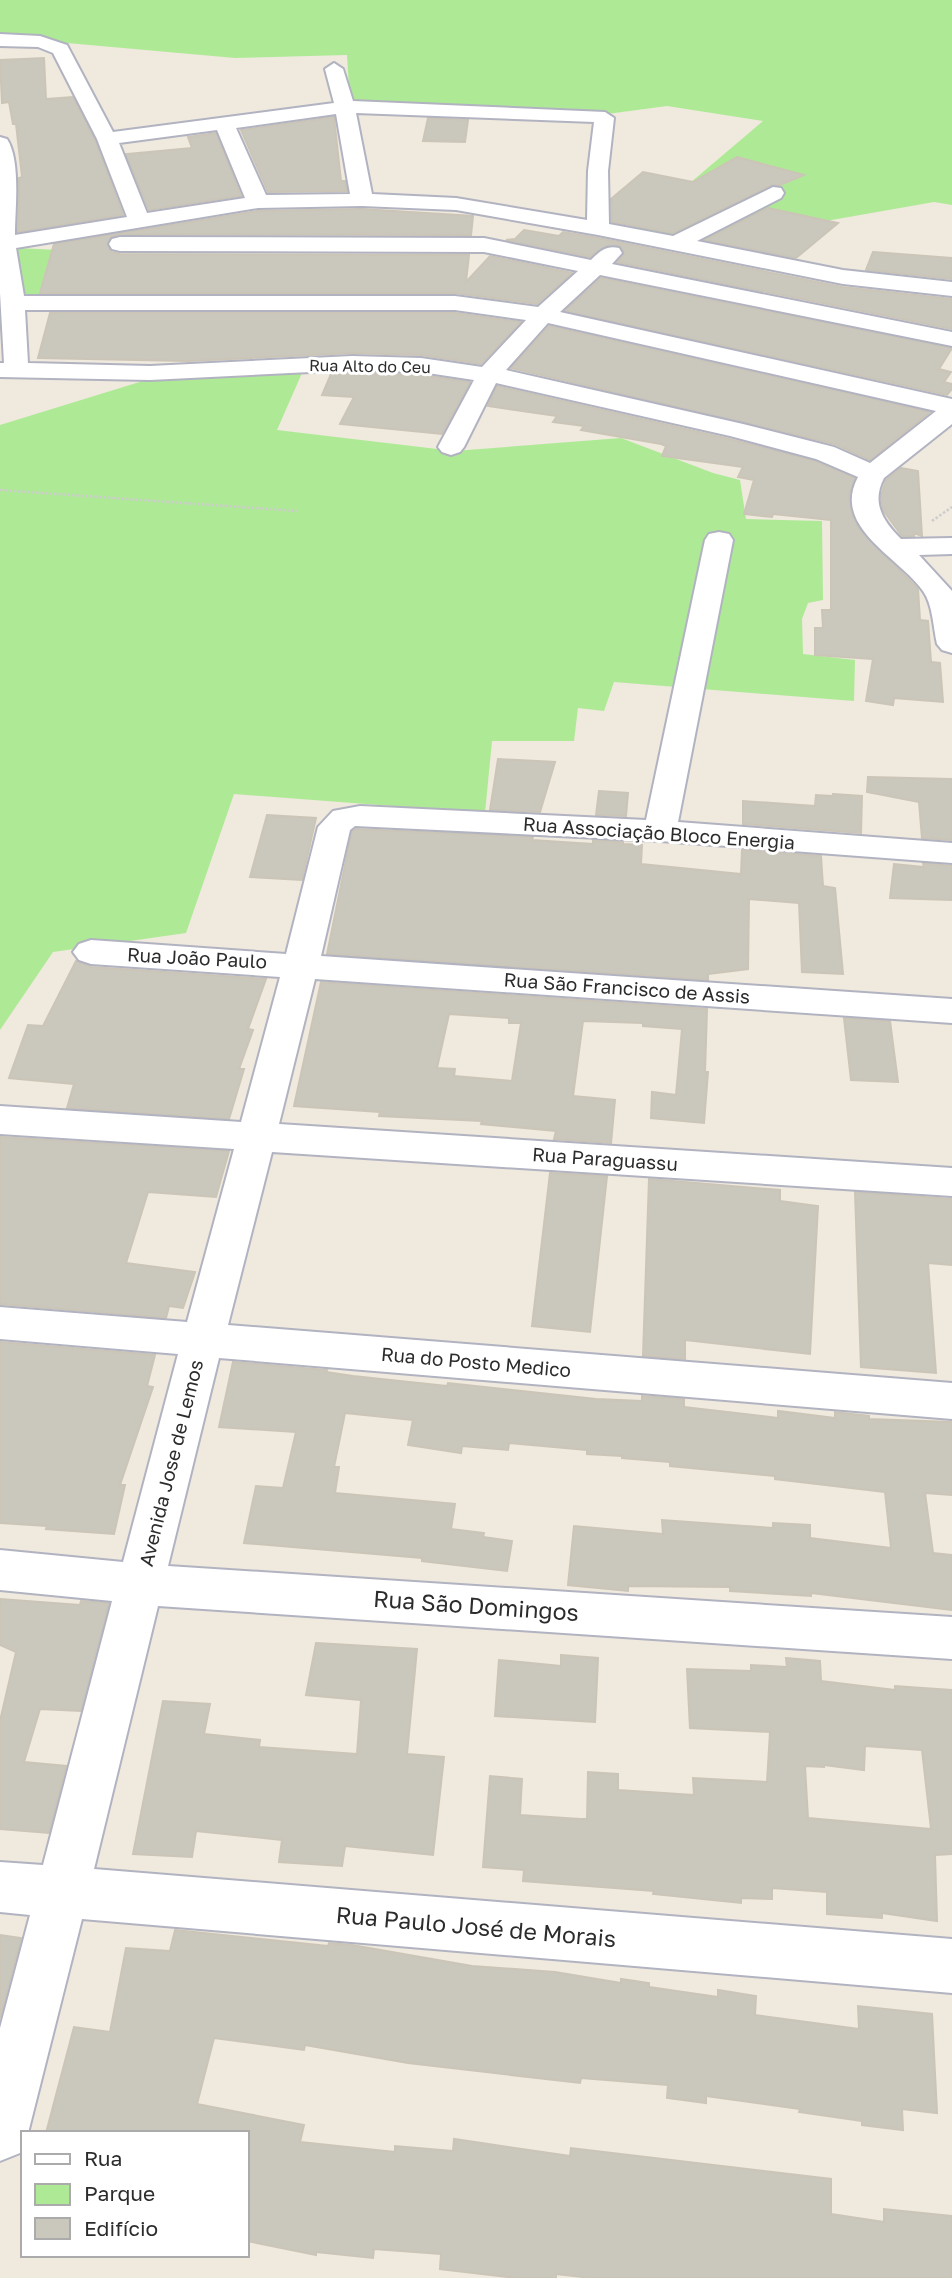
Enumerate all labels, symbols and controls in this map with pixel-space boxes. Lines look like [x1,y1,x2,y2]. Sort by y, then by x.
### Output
street label: Rua Alto do Ceu [309,355,431,377]
street label: Rua Associação Bloco Energia [522,812,796,853]
street label: Rua João Paulo [126,942,268,973]
street label: Rua São Francisco de Assis [503,967,751,1008]
street label: Rua Paraguassu [531,1142,679,1175]
street label: Rua do Posto Medico [380,1342,572,1381]
street label: Avenida Jose de Lemos [134,1357,207,1569]
street label: Rua São Domingos [372,1584,580,1626]
street label: Rua Paulo José de Morais [335,1900,617,1952]
legend [21,2131,248,2257]
text: Rua [84,2145,122,2171]
text: Parque [84,2180,155,2206]
text: Edifício [84,2215,158,2241]

